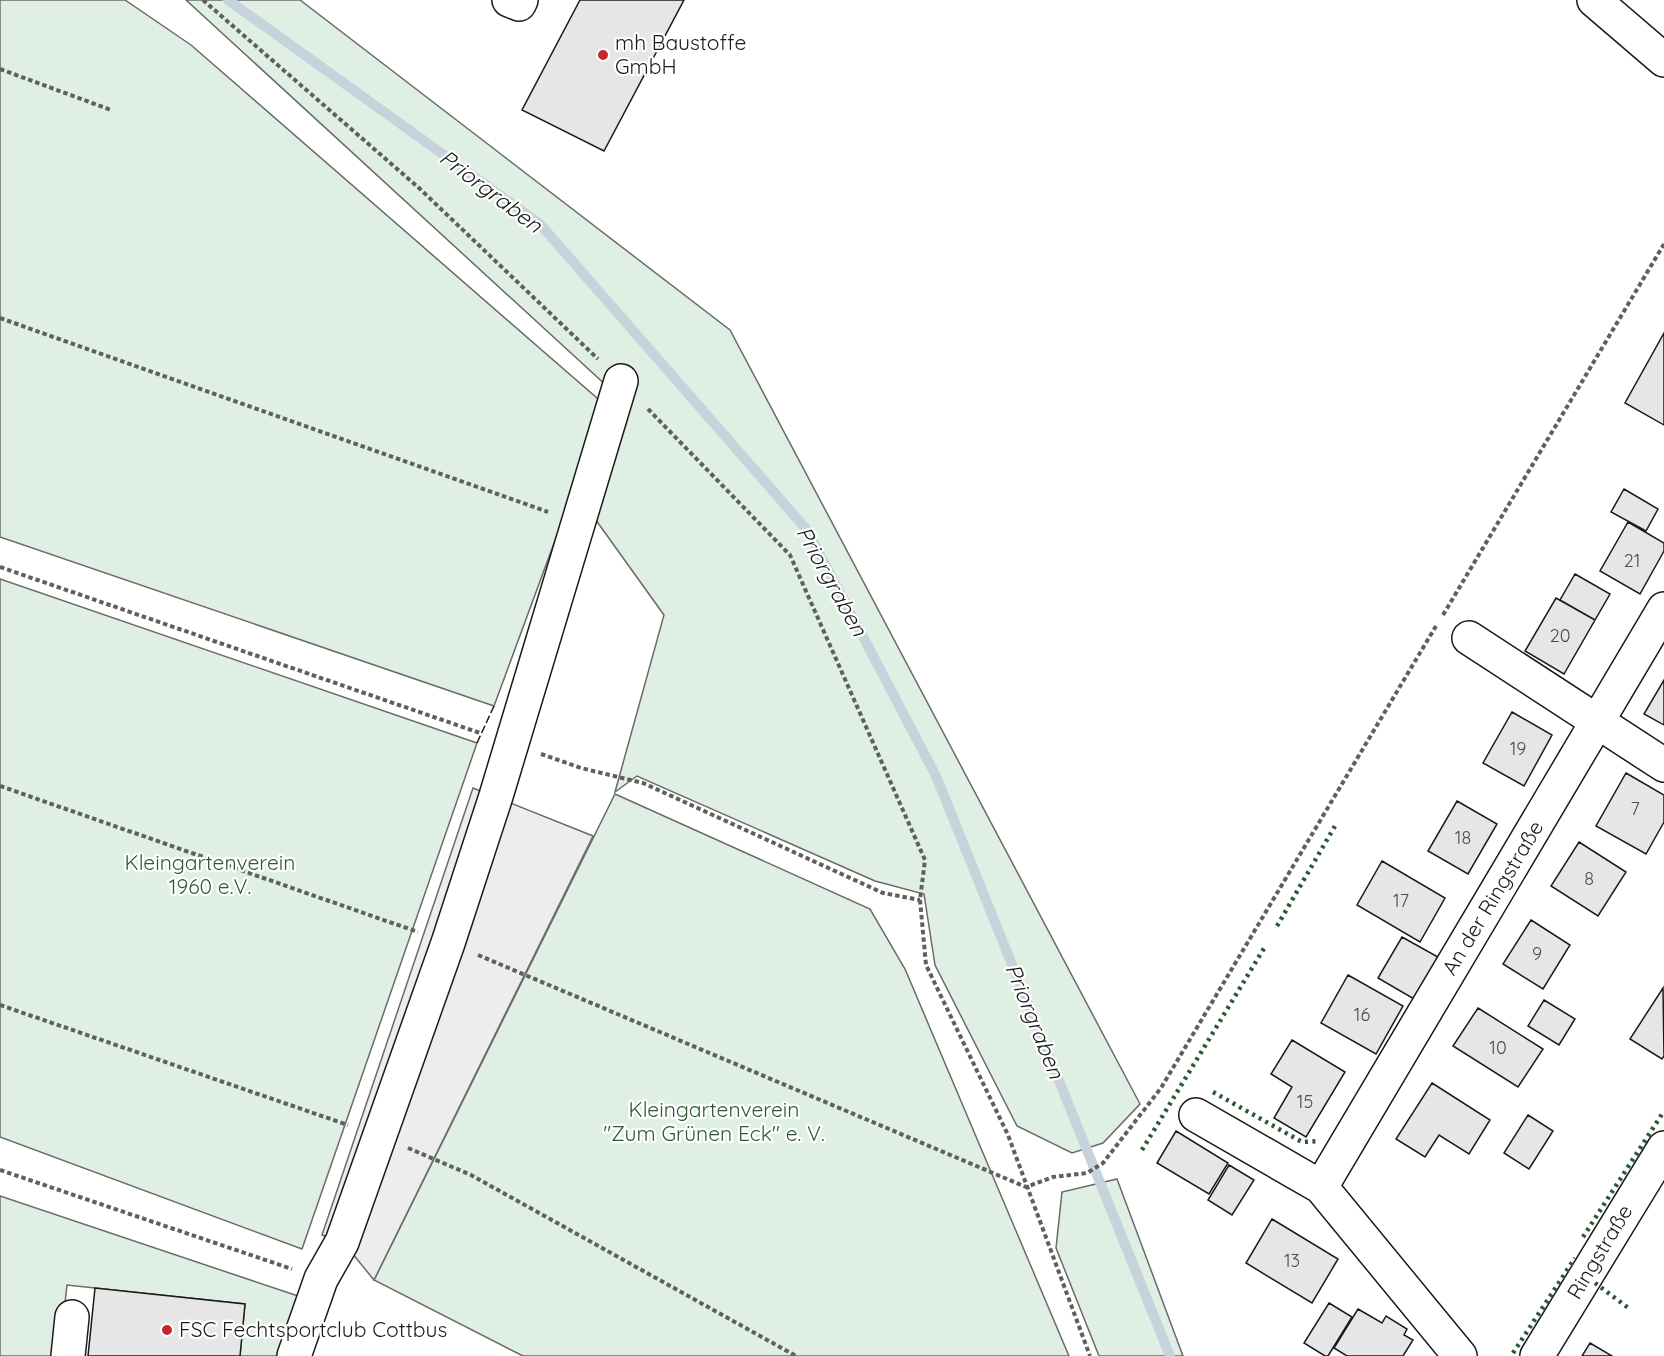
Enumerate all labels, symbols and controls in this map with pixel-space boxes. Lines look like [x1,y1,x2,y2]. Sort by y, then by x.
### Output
place label: mh Baustoffe GmbH [615,29,746,79]
marker: mh Baustoffe GmbH [596,48,610,62]
water label: Priorgraben [434,143,549,240]
water label: Priorgraben [790,521,874,642]
house number: 21 [1624,549,1640,572]
house number: 20 [1550,624,1570,647]
house number: 19 [1510,737,1526,760]
house number: 7 [1630,797,1640,820]
street label: An der Ringstraße [1436,816,1549,979]
house number: 18 [1455,826,1471,849]
park label: Kleingartenverein 1960 e.V. [124,849,296,899]
house number: 8 [1584,867,1594,890]
house number: 17 [1393,889,1409,912]
house number: 9 [1532,942,1542,965]
water label: Priorgraben [999,959,1071,1084]
house number: 16 [1354,1003,1370,1026]
house number: 10 [1489,1036,1507,1059]
house number: 15 [1297,1090,1313,1113]
park label: Kleingartenverein "Zum Grünen Eck" e. V. [603,1096,825,1146]
street label: Ringstraße [1561,1199,1638,1303]
house number: 13 [1284,1249,1300,1272]
place label: FSC Fechtsportclub Cottbus [179,1316,447,1342]
marker: FSC Fechtsportclub Cottbus [160,1323,174,1337]

